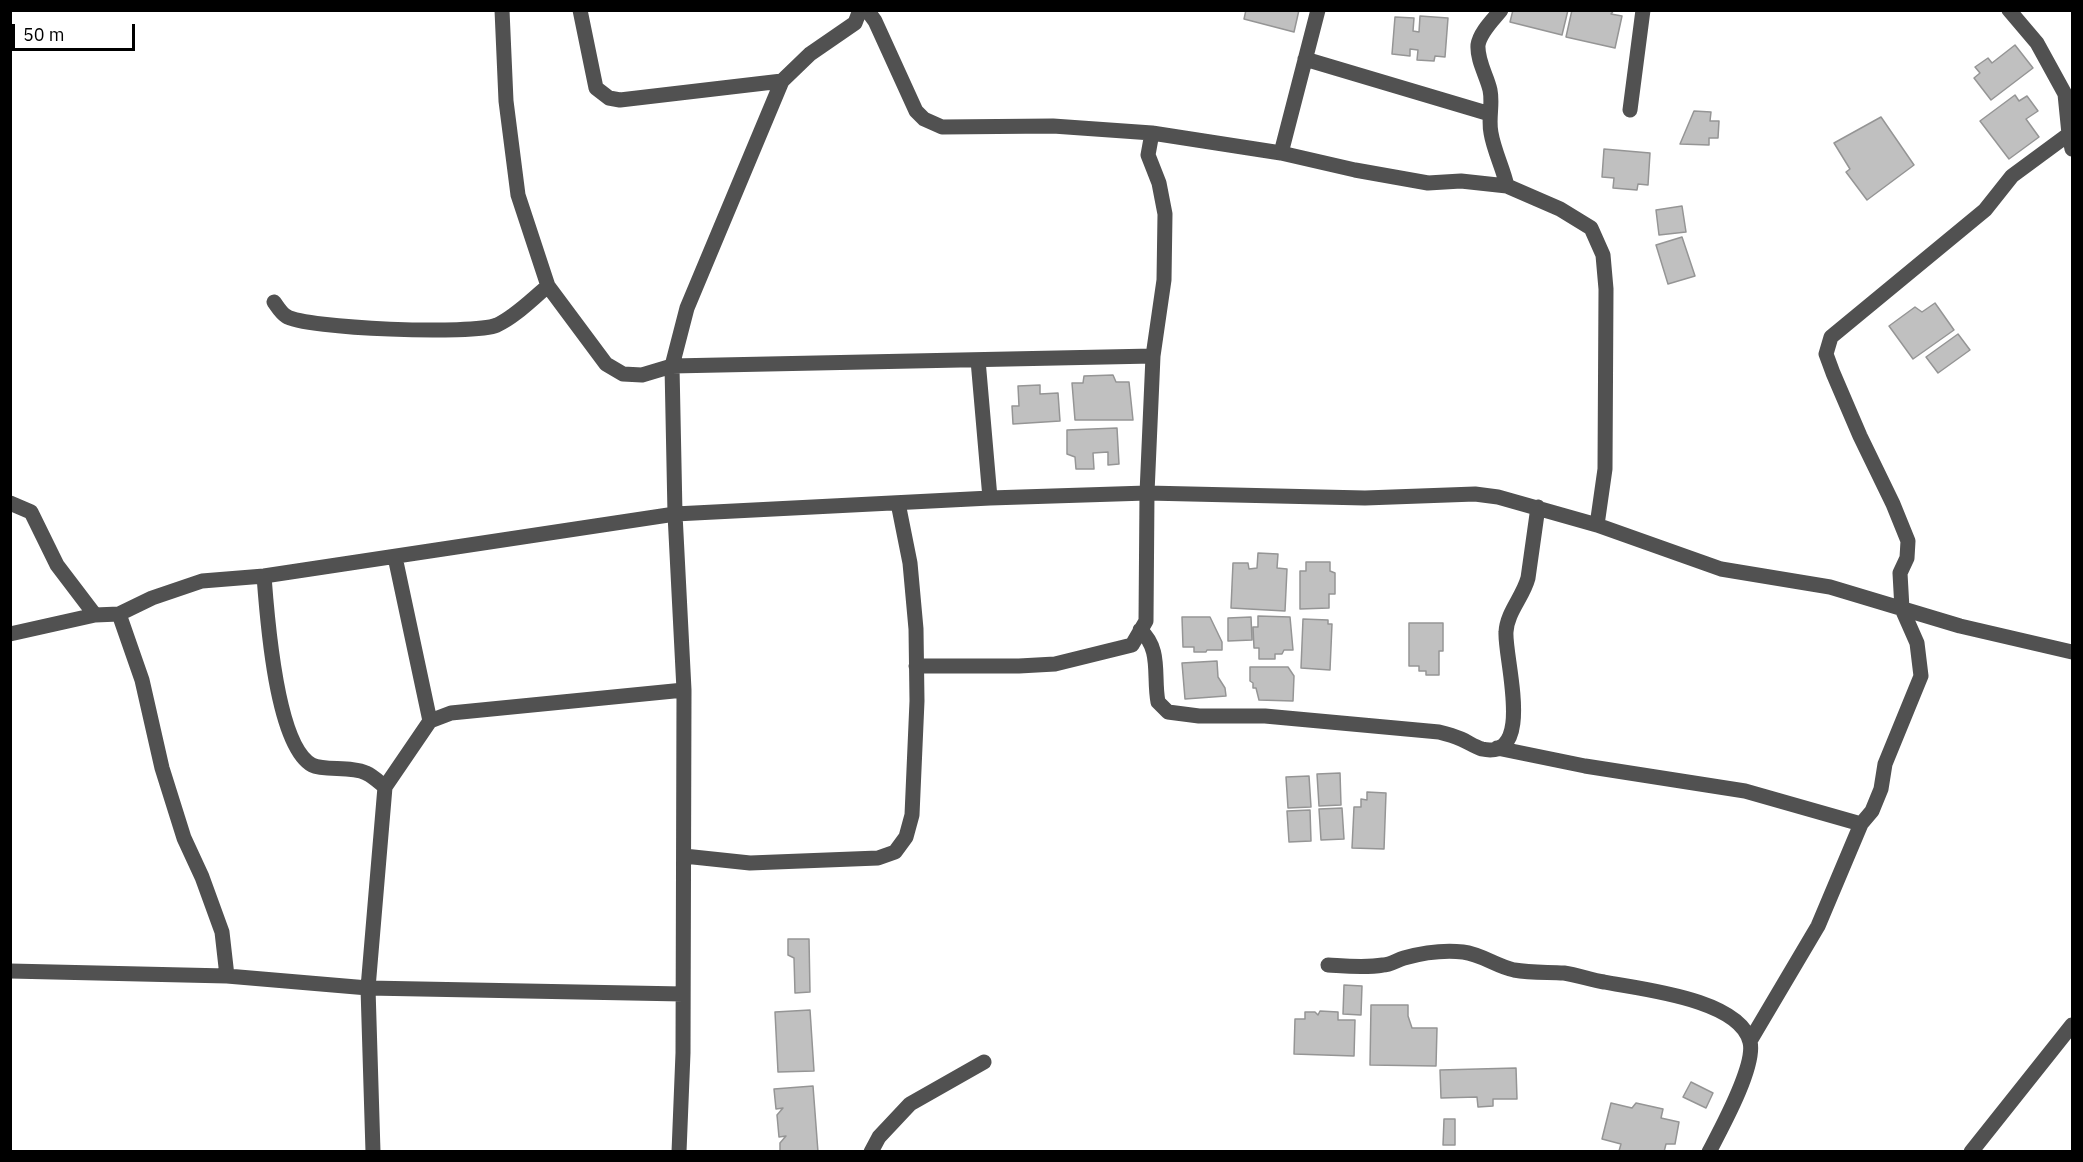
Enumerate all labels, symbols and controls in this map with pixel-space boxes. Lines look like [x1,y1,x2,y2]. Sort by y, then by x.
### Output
scale bar [15,12,138,50]
text: 50 m [23,23,65,46]

